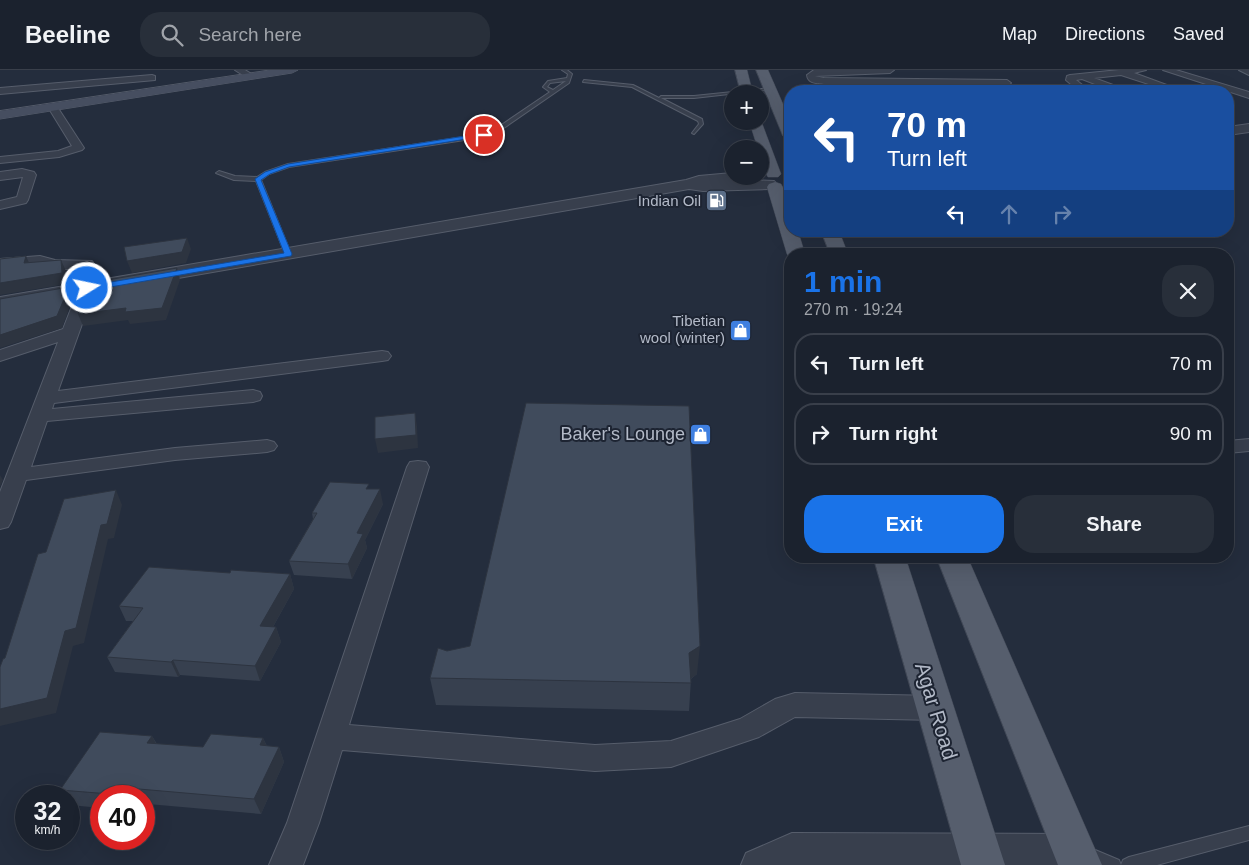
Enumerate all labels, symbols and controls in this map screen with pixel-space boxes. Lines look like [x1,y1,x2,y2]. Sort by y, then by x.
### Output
search box [140,12,490,57]
text: Beeline [25,21,110,48]
icon: search [158,21,186,49]
text: Search here [198,24,302,45]
text: Map [1002,24,1037,44]
text: Directions [1065,24,1145,44]
text: Saved [1173,24,1224,44]
map controls [724,85,769,185]
button: + [724,85,769,130]
icon: left [804,105,869,170]
text: 70 m [887,105,967,144]
pin [463,114,505,156]
icon: arrive [470,121,498,149]
button: − [724,140,769,185]
text: Turn left [887,146,967,171]
fuel station icon: Indian Oil [705,189,729,213]
place label: Indian Oil [638,192,701,209]
icon: left [942,200,970,228]
icon: ahead [995,200,1023,228]
icon: right [1048,200,1076,228]
position arrow [60,261,112,313]
text: 1 min [804,265,882,298]
button: close [1162,265,1214,317]
text: 270 m · 19:24 [804,301,903,318]
place label: Tibetian wool (winter) [639,312,725,346]
shop icon: Tibetian wool (winter) [729,318,753,342]
icon: left [806,350,834,378]
text: Turn left [849,353,924,374]
text: 70 m [1170,353,1212,374]
icon: right [806,420,834,448]
shop icon: Baker's Lounge [689,422,713,446]
text: Turn right [849,423,937,444]
text: 90 m [1170,423,1212,444]
place label: Baker's Lounge [560,424,685,444]
button: Exit [804,495,1004,553]
button: Share [1014,495,1214,553]
street label: Agar Road [911,659,962,762]
speed limit sign: 40 [90,785,155,850]
text: 32 [34,797,61,825]
text: km/h [34,823,61,837]

